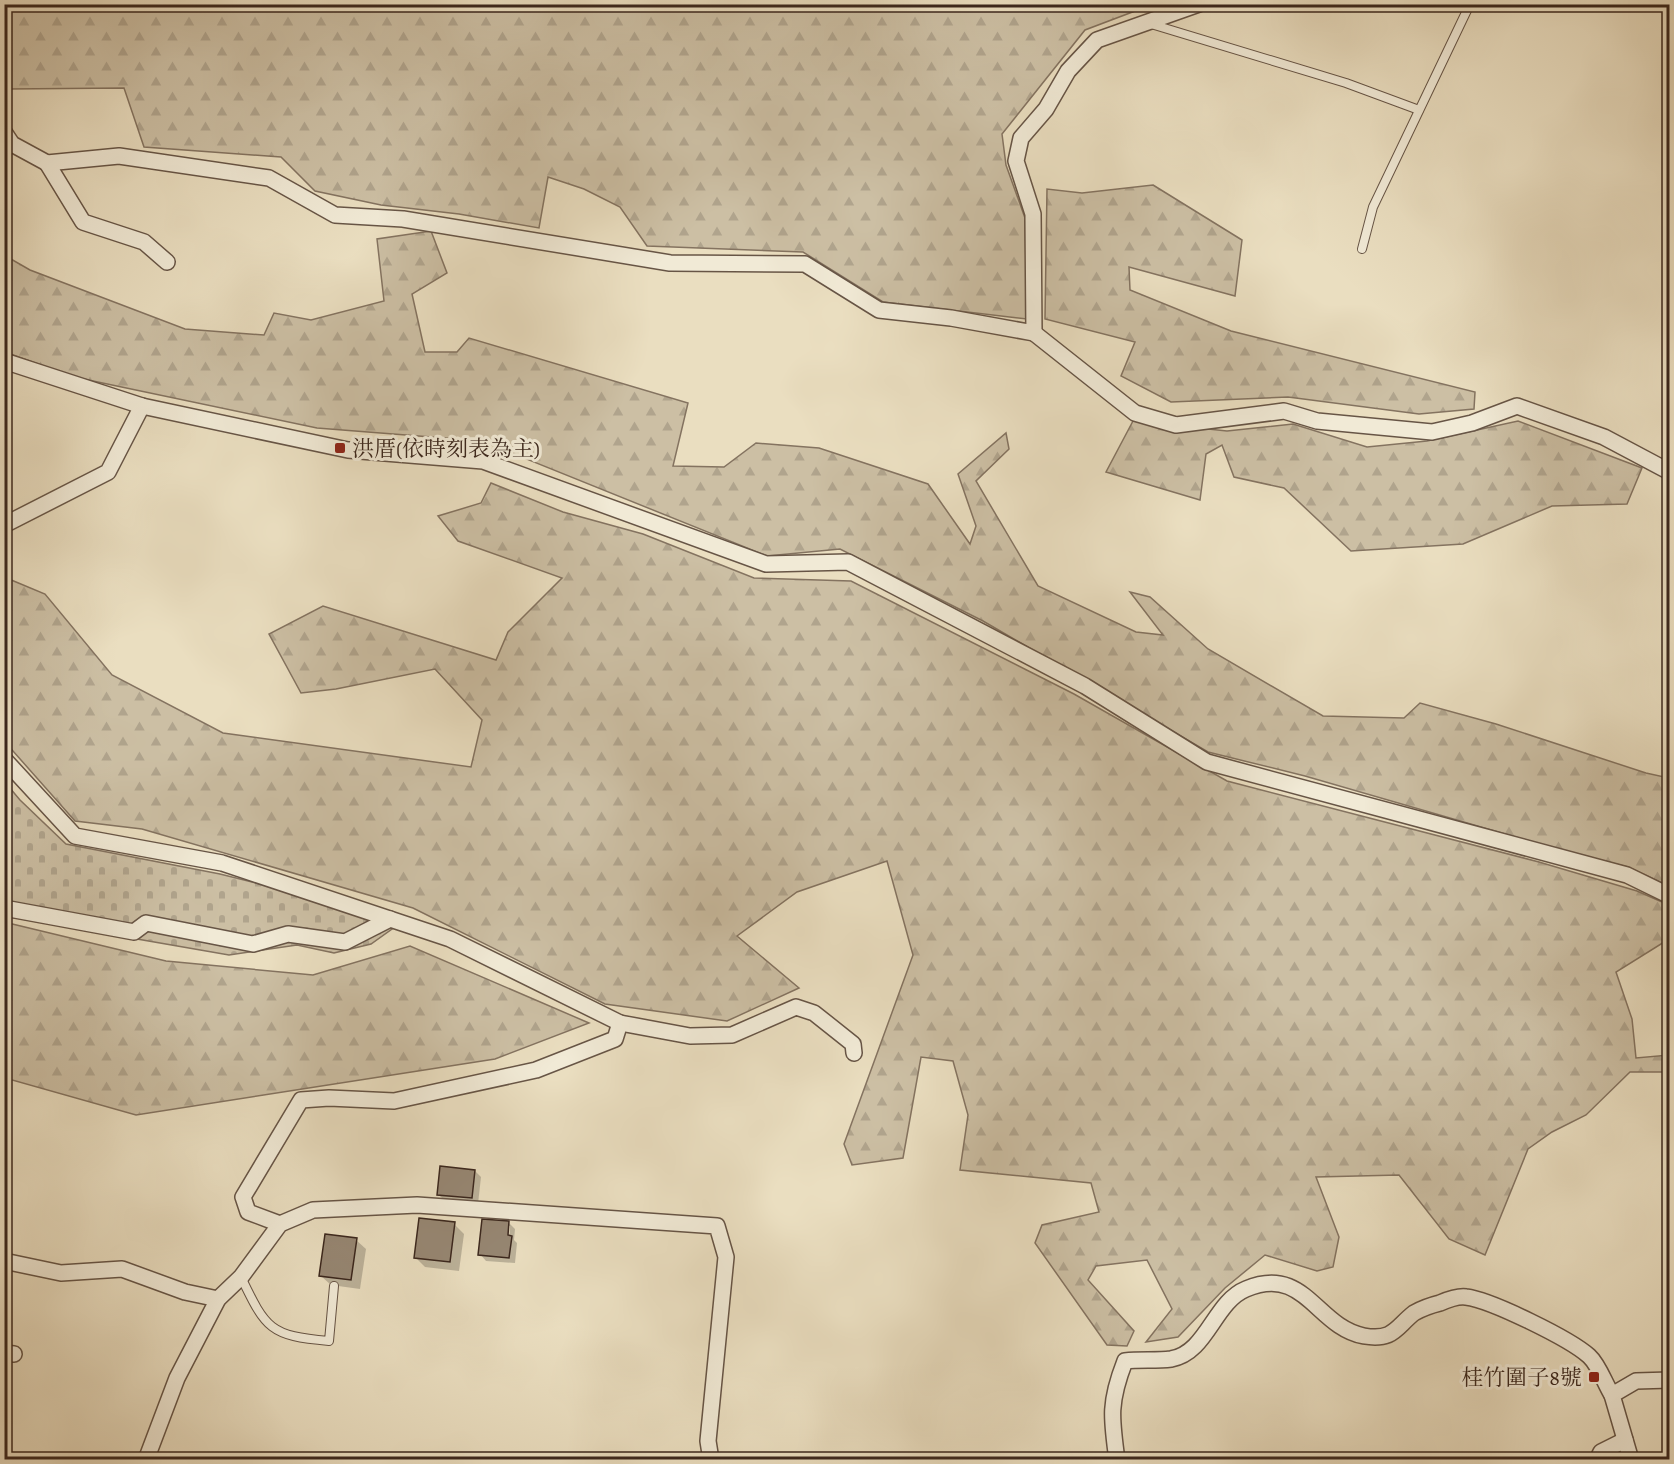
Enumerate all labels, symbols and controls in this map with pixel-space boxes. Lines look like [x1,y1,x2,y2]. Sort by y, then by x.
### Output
place label: 洪厝(依時刻表為主) [352,434,540,464]
marker: 洪厝(依時刻表為主) [333,441,347,455]
place label: 桂竹圍子8號 [1461,1363,1582,1393]
marker: 桂竹圍子8號 [1587,1370,1601,1384]

